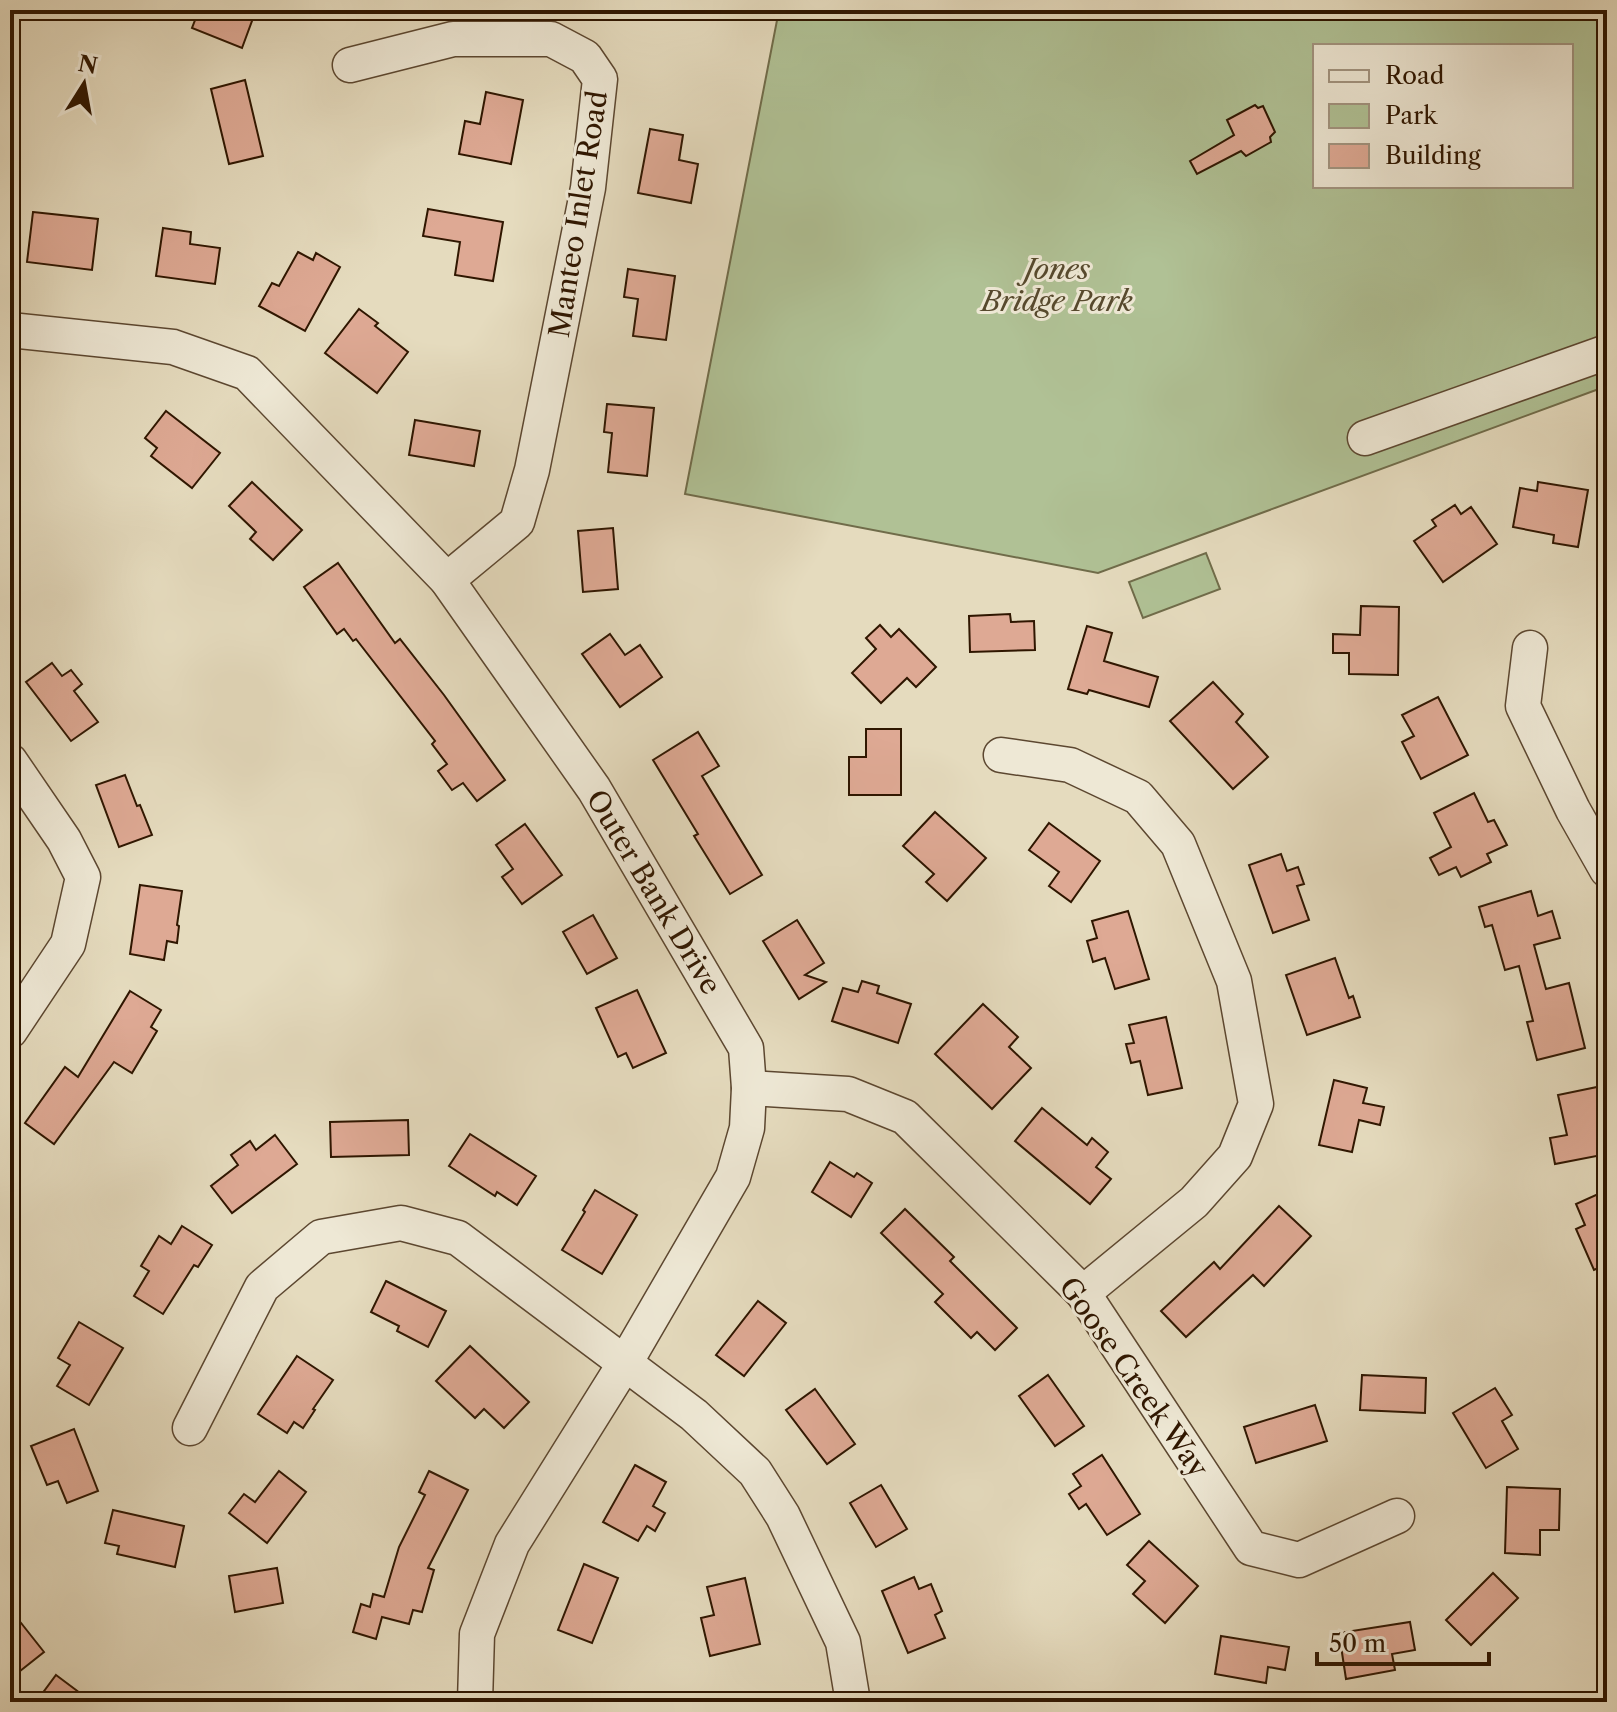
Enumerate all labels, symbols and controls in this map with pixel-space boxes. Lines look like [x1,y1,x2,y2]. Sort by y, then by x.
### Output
north arrow [44,44,124,124]
legend [1313,44,1573,188]
text: N [76,50,100,80]
text: Road [1385,61,1445,90]
street label: Manteo Inlet Road [542,88,614,340]
text: Park [1385,101,1438,130]
text: Building [1385,141,1481,170]
park label: Jones Bridge Park [979,252,1133,318]
street label: Outer Bank Drive [580,784,728,1000]
street label: Goose Creek Way [1052,1270,1216,1484]
scale bar [1317,1616,1489,1666]
text: 50 m [1329,1629,1386,1658]

